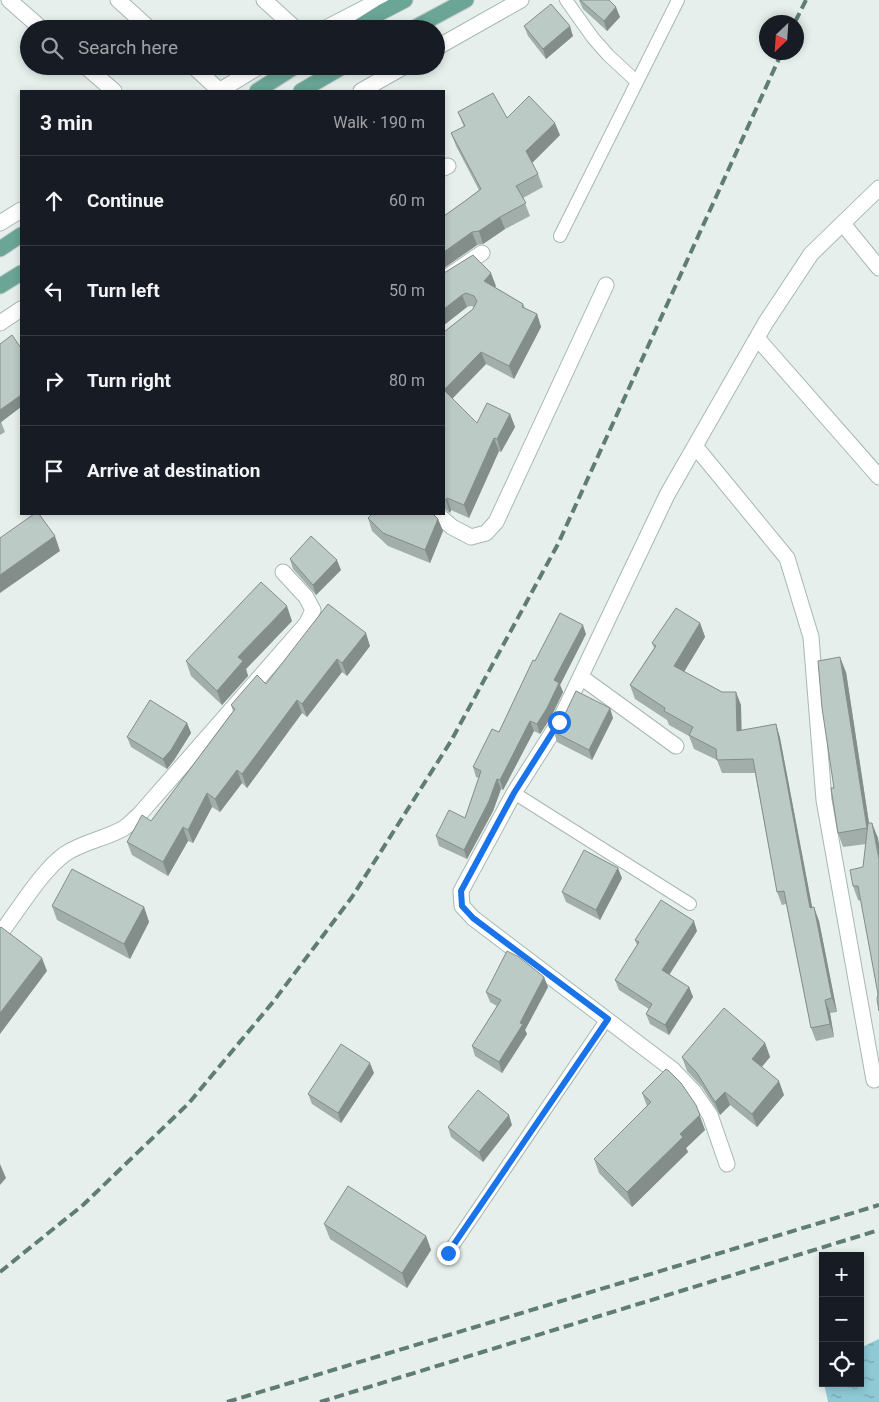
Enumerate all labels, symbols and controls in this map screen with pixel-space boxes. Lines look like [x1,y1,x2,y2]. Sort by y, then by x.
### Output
north arrow [759,15,804,60]
search box [20,20,445,75]
icon: search [38,34,66,62]
text: Search here [78,36,178,59]
text: 3 min [40,111,93,135]
text: Walk · 190 m [333,113,425,132]
icon: ahead [40,187,68,215]
text: Continue [87,189,164,212]
text: 60 m [389,191,425,210]
icon: left [40,277,68,305]
text: Turn left [87,279,160,302]
text: 50 m [389,281,425,300]
icon: right [40,367,68,395]
text: Turn right [87,369,171,392]
text: 80 m [389,371,425,390]
icon: arrive [40,457,68,485]
text: Arrive at destination [87,459,260,482]
route start [548,711,571,734]
route end [437,1242,460,1265]
map controls [819,1252,864,1387]
button: + [819,1252,864,1297]
button: − [819,1297,864,1342]
button: locate [819,1342,864,1387]

